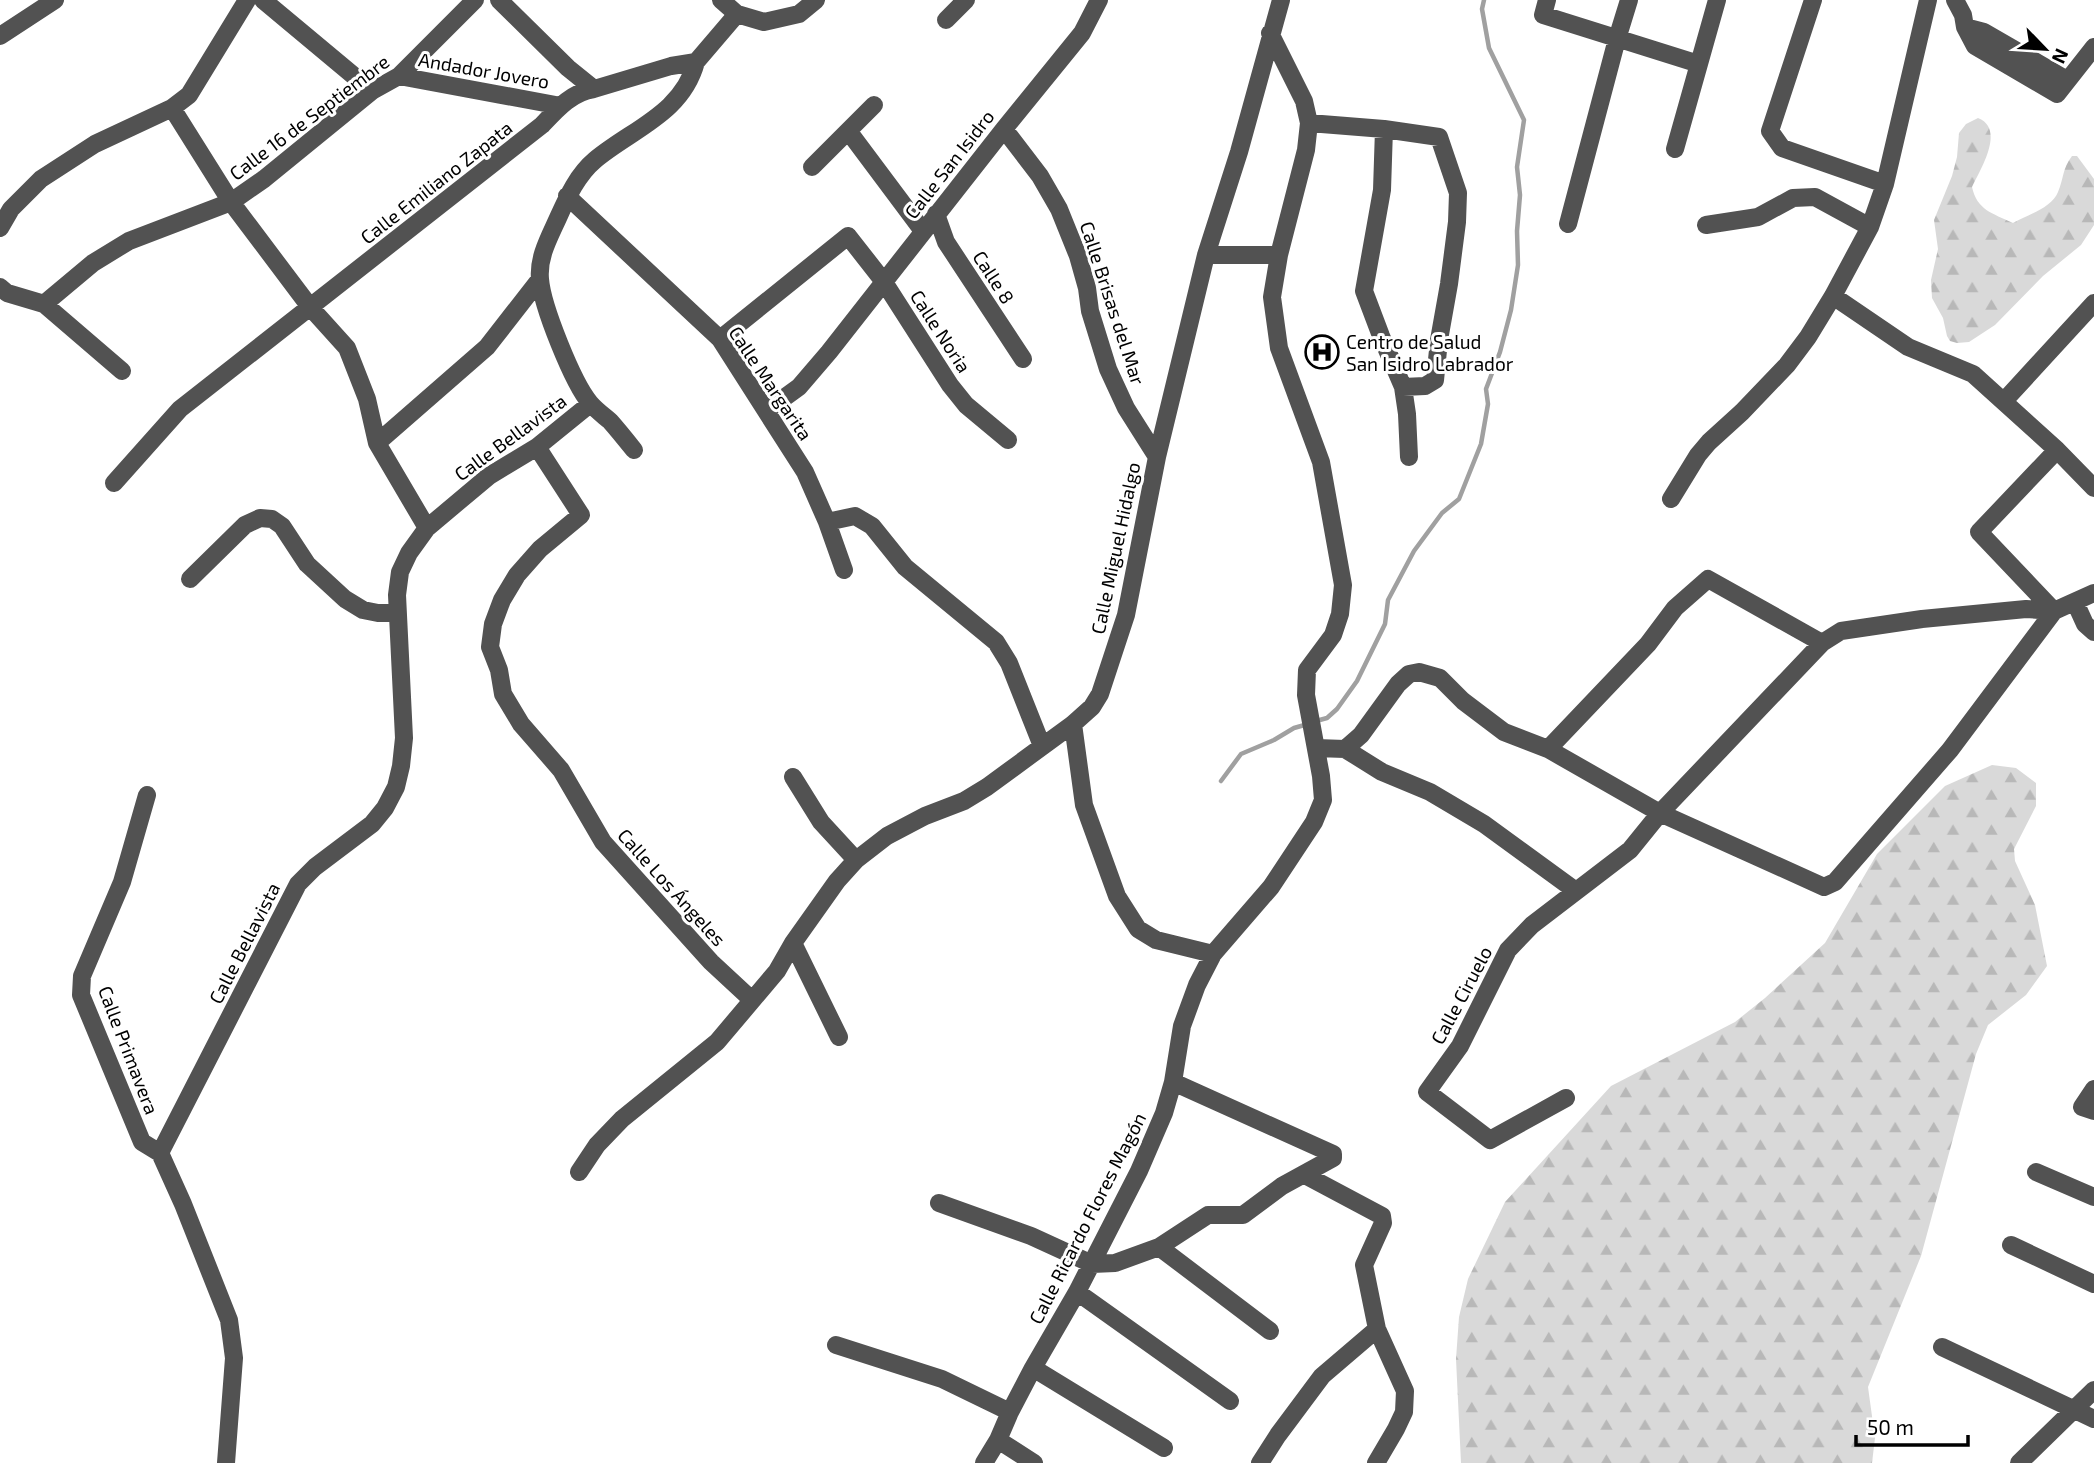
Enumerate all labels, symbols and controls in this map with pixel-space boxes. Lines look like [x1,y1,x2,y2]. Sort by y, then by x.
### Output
north arrow [2010,14,2080,84]
text: N [2048,45,2074,67]
street label: Andador Jovero [417,47,551,93]
street label: Calle 16 de Septiembre [225,49,393,185]
street label: Calle San Isidro [899,105,999,223]
street label: Calle Emiliano Zapata [356,116,516,248]
street label: Calle Brisas del Mar [1076,218,1150,388]
street label: Calle 8 [968,246,1020,308]
street label: Calle Noria [906,285,976,377]
street label: Calle Margarita [724,322,818,444]
place label: Centro de Salud San Isidro Labrador [1346,330,1514,375]
hospital icon: Centro de Salud San Isidro Labrador [1303,333,1341,371]
street label: Calle Bellavista [450,389,570,485]
street label: Calle Miguel Hidalgo [1086,460,1144,636]
street label: Calle Los Ángeles [613,824,731,950]
street label: Calle Bellavista [204,879,284,1007]
street label: Calle Ciruelo [1426,942,1496,1048]
street label: Calle Primavera [94,982,164,1118]
street label: Calle Ricardo Flores Magón [1024,1108,1150,1328]
scale bar [1856,1404,1968,1448]
text: 50 m [1867,1414,1914,1439]

